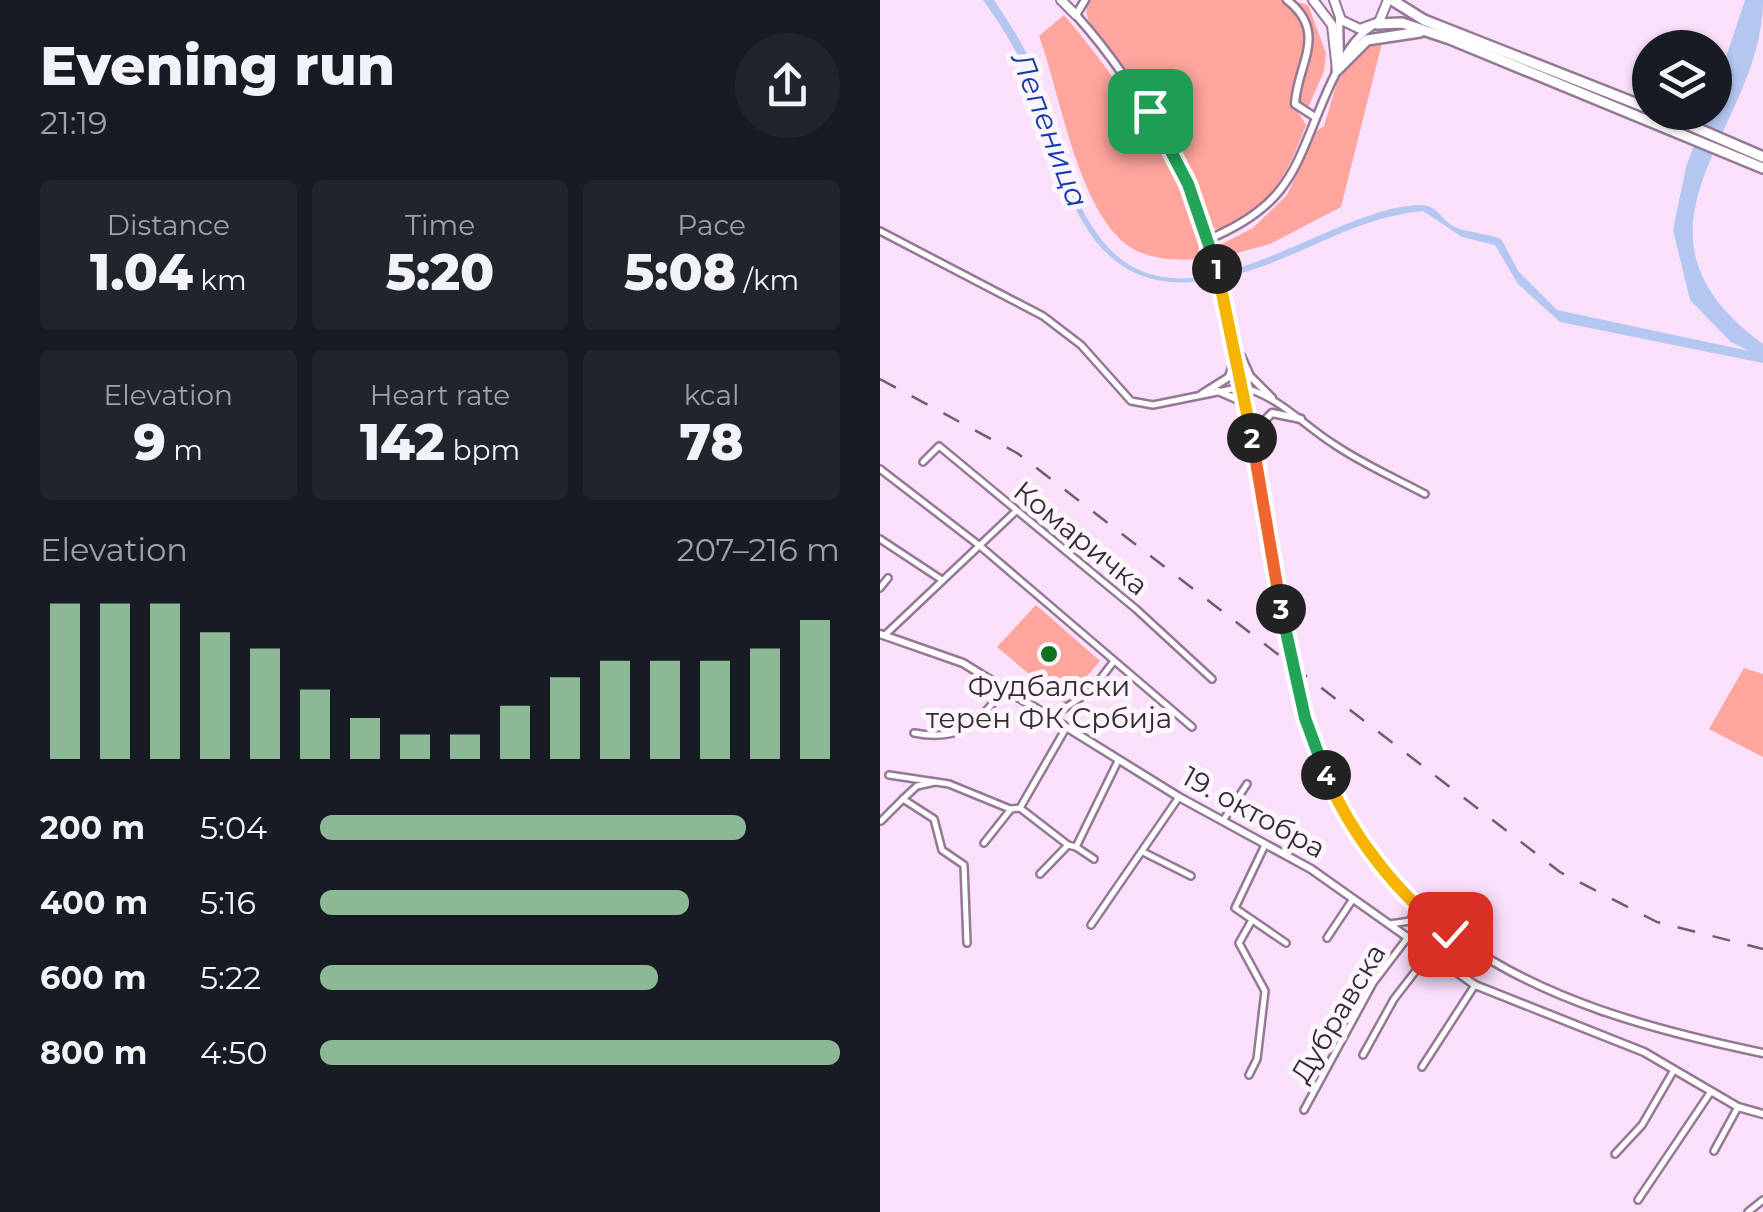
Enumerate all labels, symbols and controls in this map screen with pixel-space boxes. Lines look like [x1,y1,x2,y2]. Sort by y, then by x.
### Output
map controls [1632,30,1732,130]
button: layers [1632,30,1732,130]
text: Evening run [40,32,395,99]
button: share [735,33,840,138]
water label: Лепеница [1003,45,1096,213]
pin [1108,69,1193,154]
icon: arrive [1123,84,1178,139]
text: 21:19 [40,103,108,142]
text: Distance [107,208,230,242]
text: Time [405,208,475,242]
text: Pace [677,208,746,242]
text: 1.04 [90,242,193,303]
text: 5:20 [386,242,494,303]
text: 5:08 [624,242,736,303]
pin: 1 [1192,244,1242,294]
text: 1 [1212,252,1222,286]
text: km [193,263,247,297]
text: /km [736,263,799,297]
text: Elevation [104,378,233,412]
text: Heart rate [370,378,510,412]
text: kcal [684,378,740,412]
text: 9 [134,412,166,473]
text: 142 [360,412,445,473]
text: 78 [680,412,744,473]
pin: 2 [1227,413,1277,463]
text: 2 [1244,421,1260,455]
text: m [166,433,203,467]
text: bpm [445,433,520,467]
street label: Комаричка [1007,474,1155,602]
text: Elevation [40,530,188,569]
text: 207–216 m [677,530,840,569]
pin: 3 [1256,584,1306,634]
text: 3 [1273,592,1289,626]
marker: Фудбалски терен ФК Србија [1038,643,1060,665]
place label: Фудбалски терен ФК Србија [926,669,1172,735]
pin: 4 [1301,750,1351,800]
text: 4 [1316,758,1336,792]
street label: 19. октобра [1177,759,1331,865]
text: 200 m [40,808,145,847]
text: 5:04 [200,808,267,847]
text: 400 m [40,883,148,922]
text: 5:16 [200,883,256,922]
pin [1408,892,1493,977]
icon: check [1423,907,1478,962]
street label: Дубравска [1283,938,1393,1088]
text: 600 m [40,958,146,997]
text: 5:22 [200,958,261,997]
text: 800 m [40,1033,147,1072]
text: 4:50 [200,1033,267,1072]

